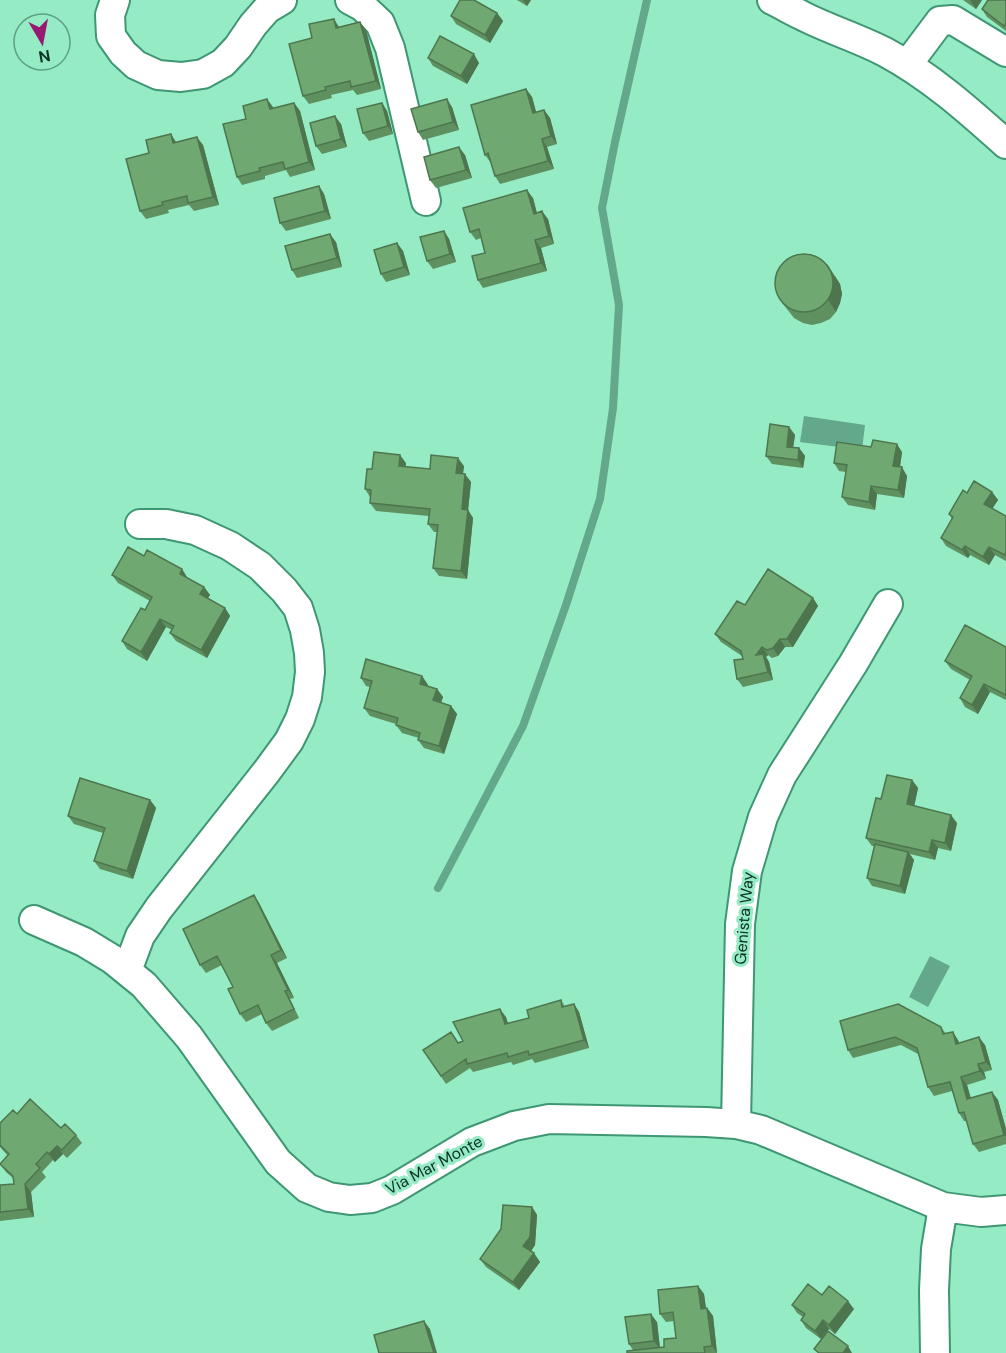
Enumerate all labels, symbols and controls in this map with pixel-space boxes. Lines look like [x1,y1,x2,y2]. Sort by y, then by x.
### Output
north arrow [12,12,72,72]
text: N [37,45,52,68]
street label: Genista Way [729,871,759,965]
street label: Via Mar Monte [382,1131,486,1199]

